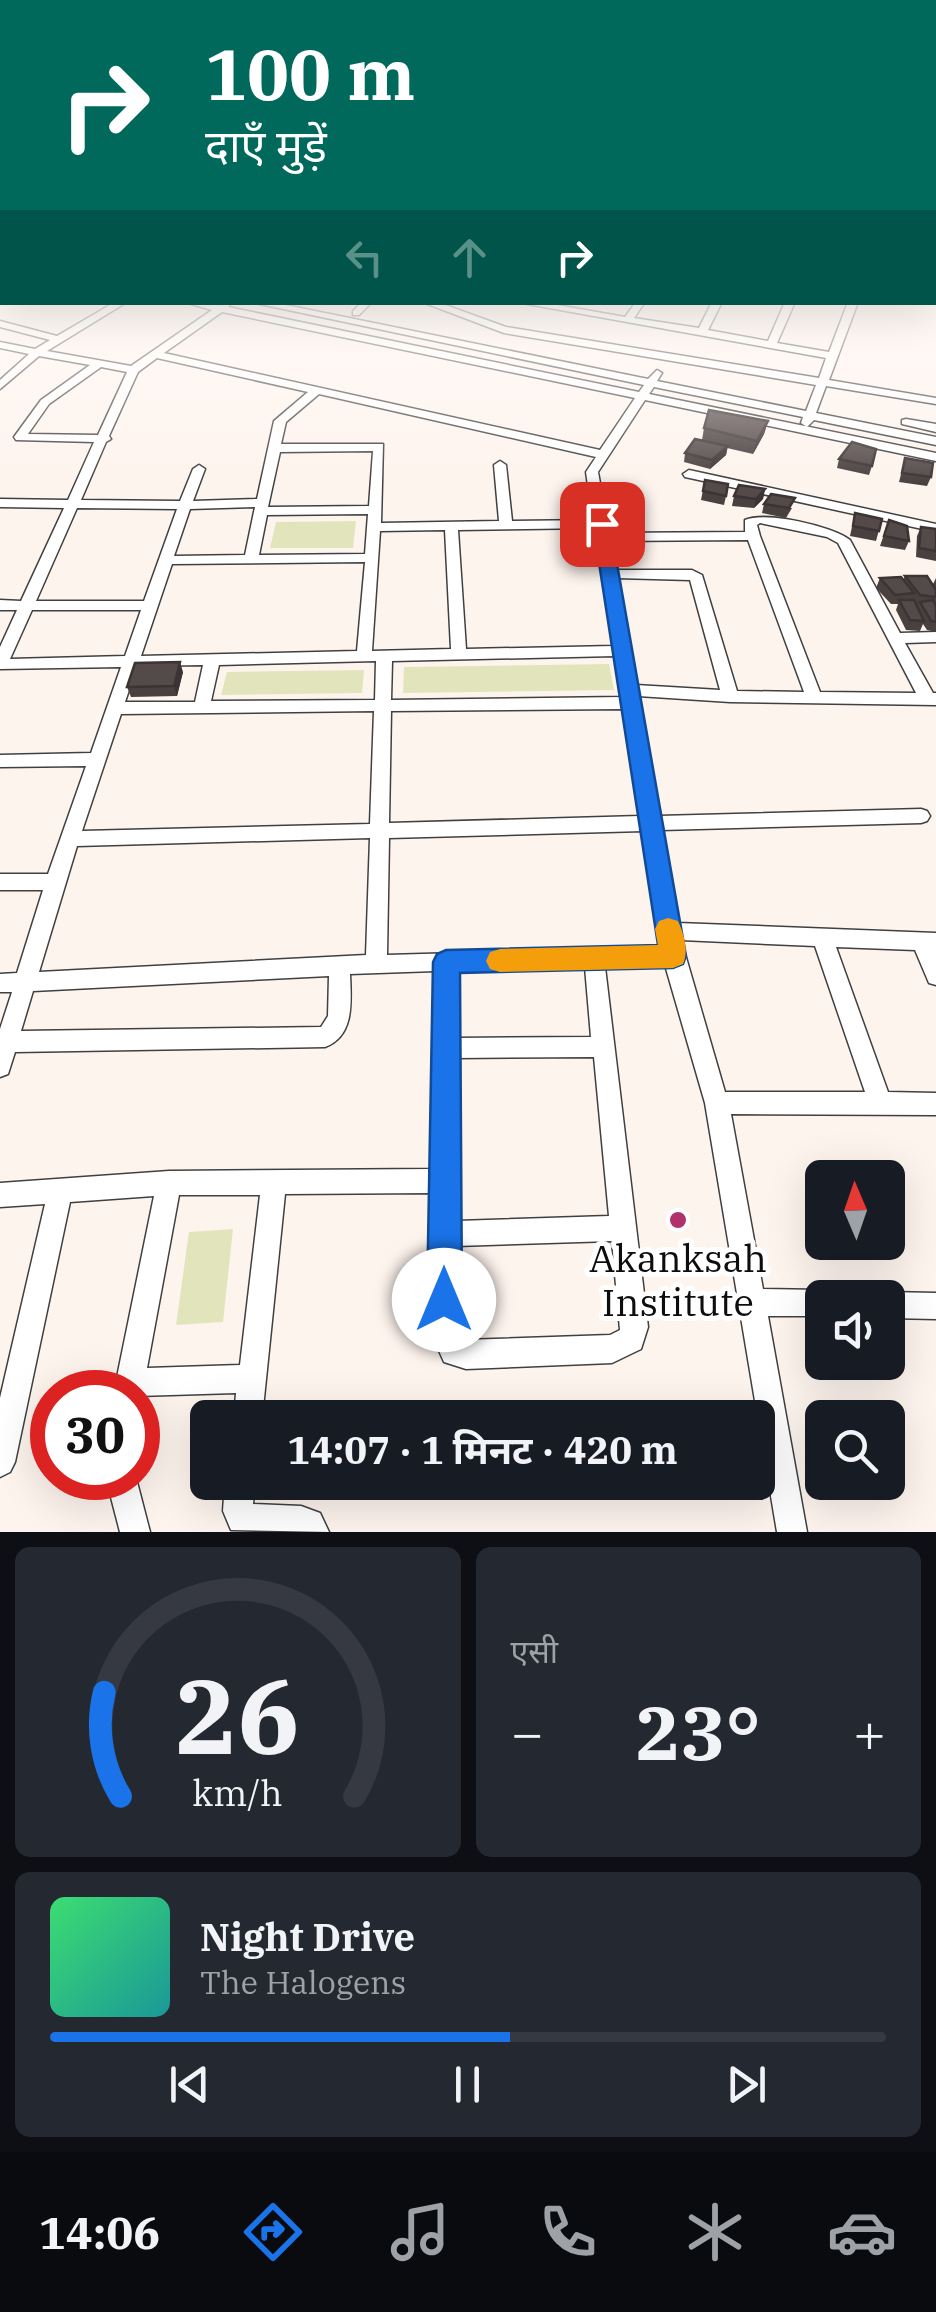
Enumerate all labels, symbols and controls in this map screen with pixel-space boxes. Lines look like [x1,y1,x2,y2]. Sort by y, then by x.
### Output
text: 100 m [205,28,415,119]
icon: right [40,40,170,170]
text: दाएँ मुड़ें [205,116,327,174]
icon: left [337,230,392,285]
icon: ahead [442,230,497,285]
icon: right [547,230,602,285]
pin [560,482,645,567]
icon: arrive [575,497,630,552]
north arrow [805,1160,905,1260]
map controls [805,1160,905,1500]
marker: Akanksah Institute [667,1209,689,1231]
place label: Akanksah Institute [589,1233,767,1326]
position arrow [392,1248,496,1352]
button: sound [805,1280,905,1380]
speed limit sign: 30 [30,1370,160,1500]
button: search [805,1400,905,1500]
text: 14:07 · 1 मिनट · 420 m [287,1425,678,1474]
text: एसी [511,1630,558,1672]
text: 26 [175,1647,300,1783]
text: 23° [636,1683,761,1781]
text: − [511,1697,544,1768]
text: + [853,1697,886,1768]
text: km/h [193,1769,283,1816]
text: Night Drive [200,1912,415,1961]
text: The Halogens [200,1961,406,2003]
icon: previous [162,2057,217,2112]
icon: pause [440,2057,495,2112]
icon: next [719,2057,774,2112]
icon: directions [238,2197,308,2267]
icon: music [385,2197,455,2267]
icon: phone [533,2197,603,2267]
icon: climate [680,2197,750,2267]
icon: car [827,2197,897,2267]
text: 14:06 [39,2203,160,2261]

